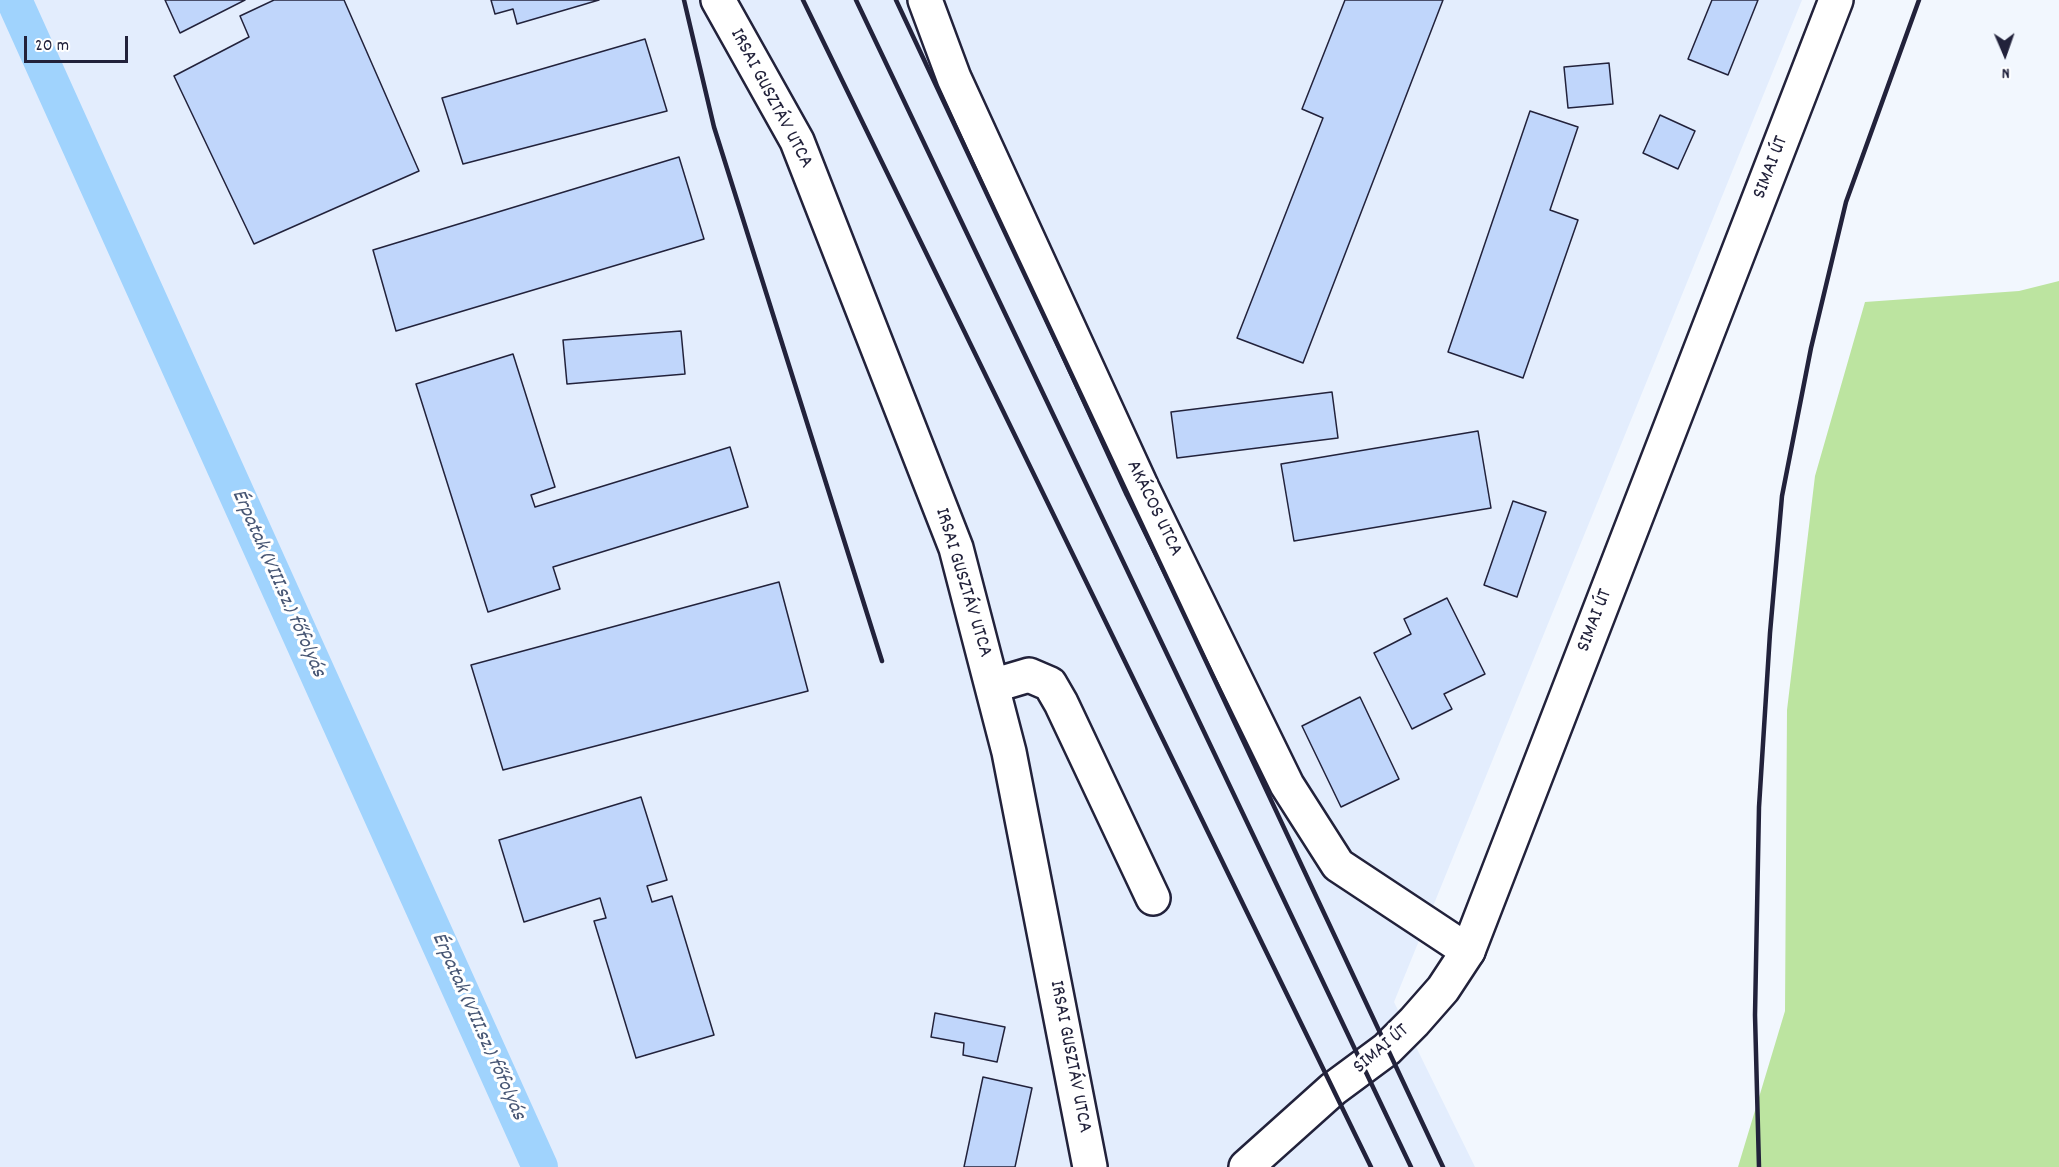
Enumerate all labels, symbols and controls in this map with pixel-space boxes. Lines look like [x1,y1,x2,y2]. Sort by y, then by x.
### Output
scale bar [27,24,130,62]
north arrow [1975,24,2035,84]
street label: IRSAI GUSZTÁV UTCA [723,25,817,173]
text: 20 m [35,34,69,59]
text: N [2001,61,2010,84]
street label: SIMAI ÚT [1749,133,1795,203]
street label: AKÁCOS UTCA [1119,457,1187,561]
water label: Érpatak (VIII.sz.) főfolyás [224,486,330,682]
street label: IRSAI GUSZTÁV UTCA [928,505,996,661]
street label: SIMAI ÚT [1573,586,1619,656]
water label: Érpatak (VIII.sz.) főfolyás [424,929,530,1125]
street label: IRSAI GUSZTÁV UTCA [1042,979,1096,1135]
street label: SIMAI ÚT [1349,1020,1415,1080]

